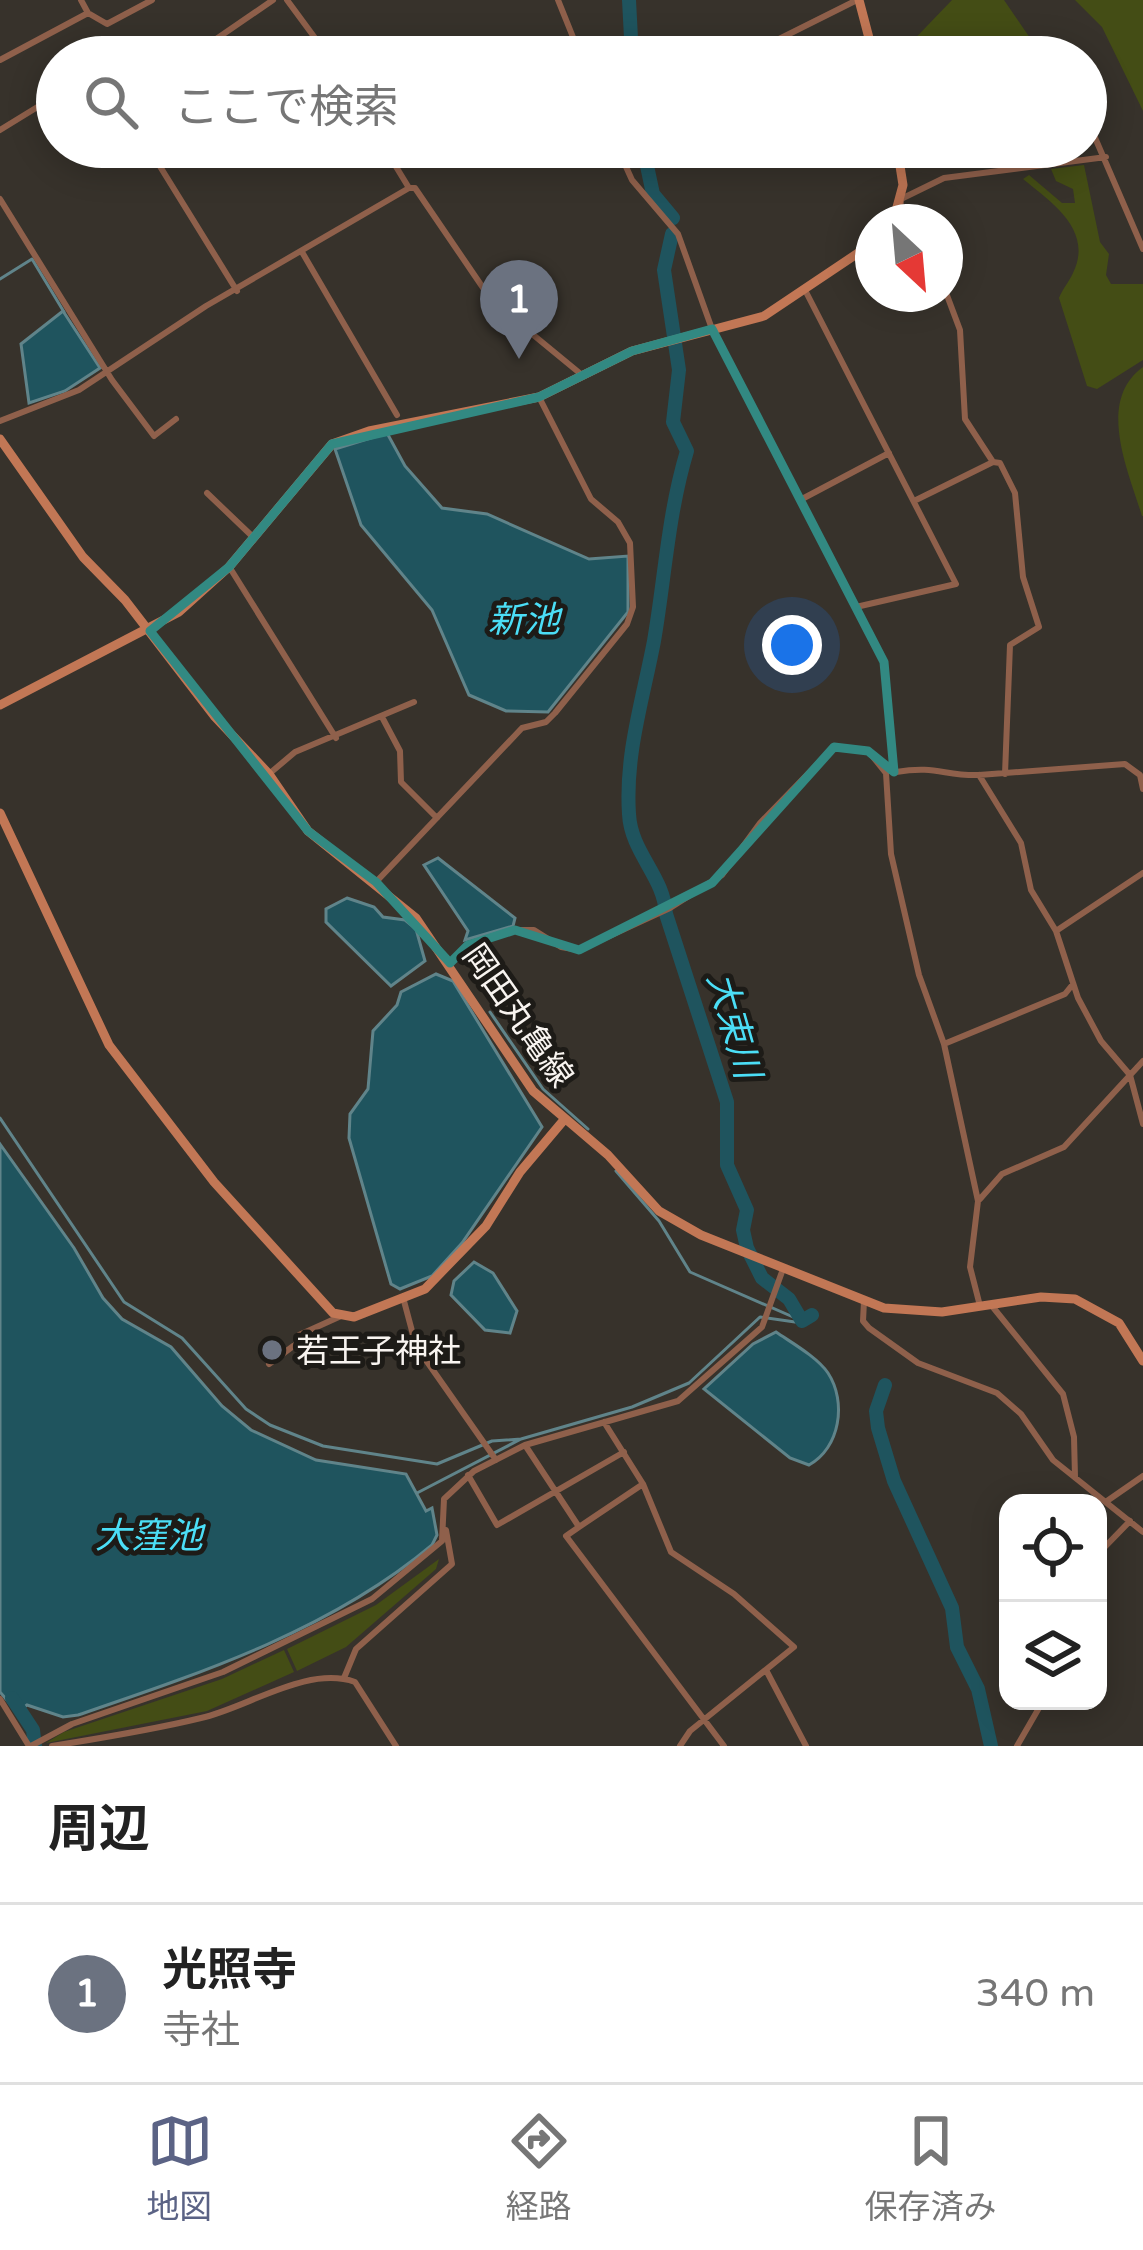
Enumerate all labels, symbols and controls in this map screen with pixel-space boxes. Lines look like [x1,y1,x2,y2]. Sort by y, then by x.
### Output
search box [36,36,1107,168]
icon: search [78,69,144,135]
text: ここで検索 [174,81,399,135]
north arrow [855,204,963,312]
pin: 1 [480,260,558,359]
water label: 新池 [488,599,563,642]
your location [762,615,822,675]
street label: 岡田丸亀線 [454,937,581,1095]
water label: 大束川 [698,968,770,1087]
place label: 若王子神社 [296,1332,461,1371]
marker: 若王子神社 [259,1337,285,1363]
map controls [999,1494,1107,1710]
button: locate [999,1494,1107,1602]
water label: 大窪池 [95,1515,206,1558]
button: layers [999,1602,1107,1710]
text: 周辺 [48,1799,150,1861]
text: 光照寺 [162,1944,297,1998]
text: 1 [75,1970,99,2017]
text: 340 m [976,1970,1095,2017]
text: 寺社 [162,2007,240,2054]
tab: 地図 [147,2108,213,2228]
tab: 経路 [506,2108,572,2228]
tab: 保存済み [865,2108,997,2228]

